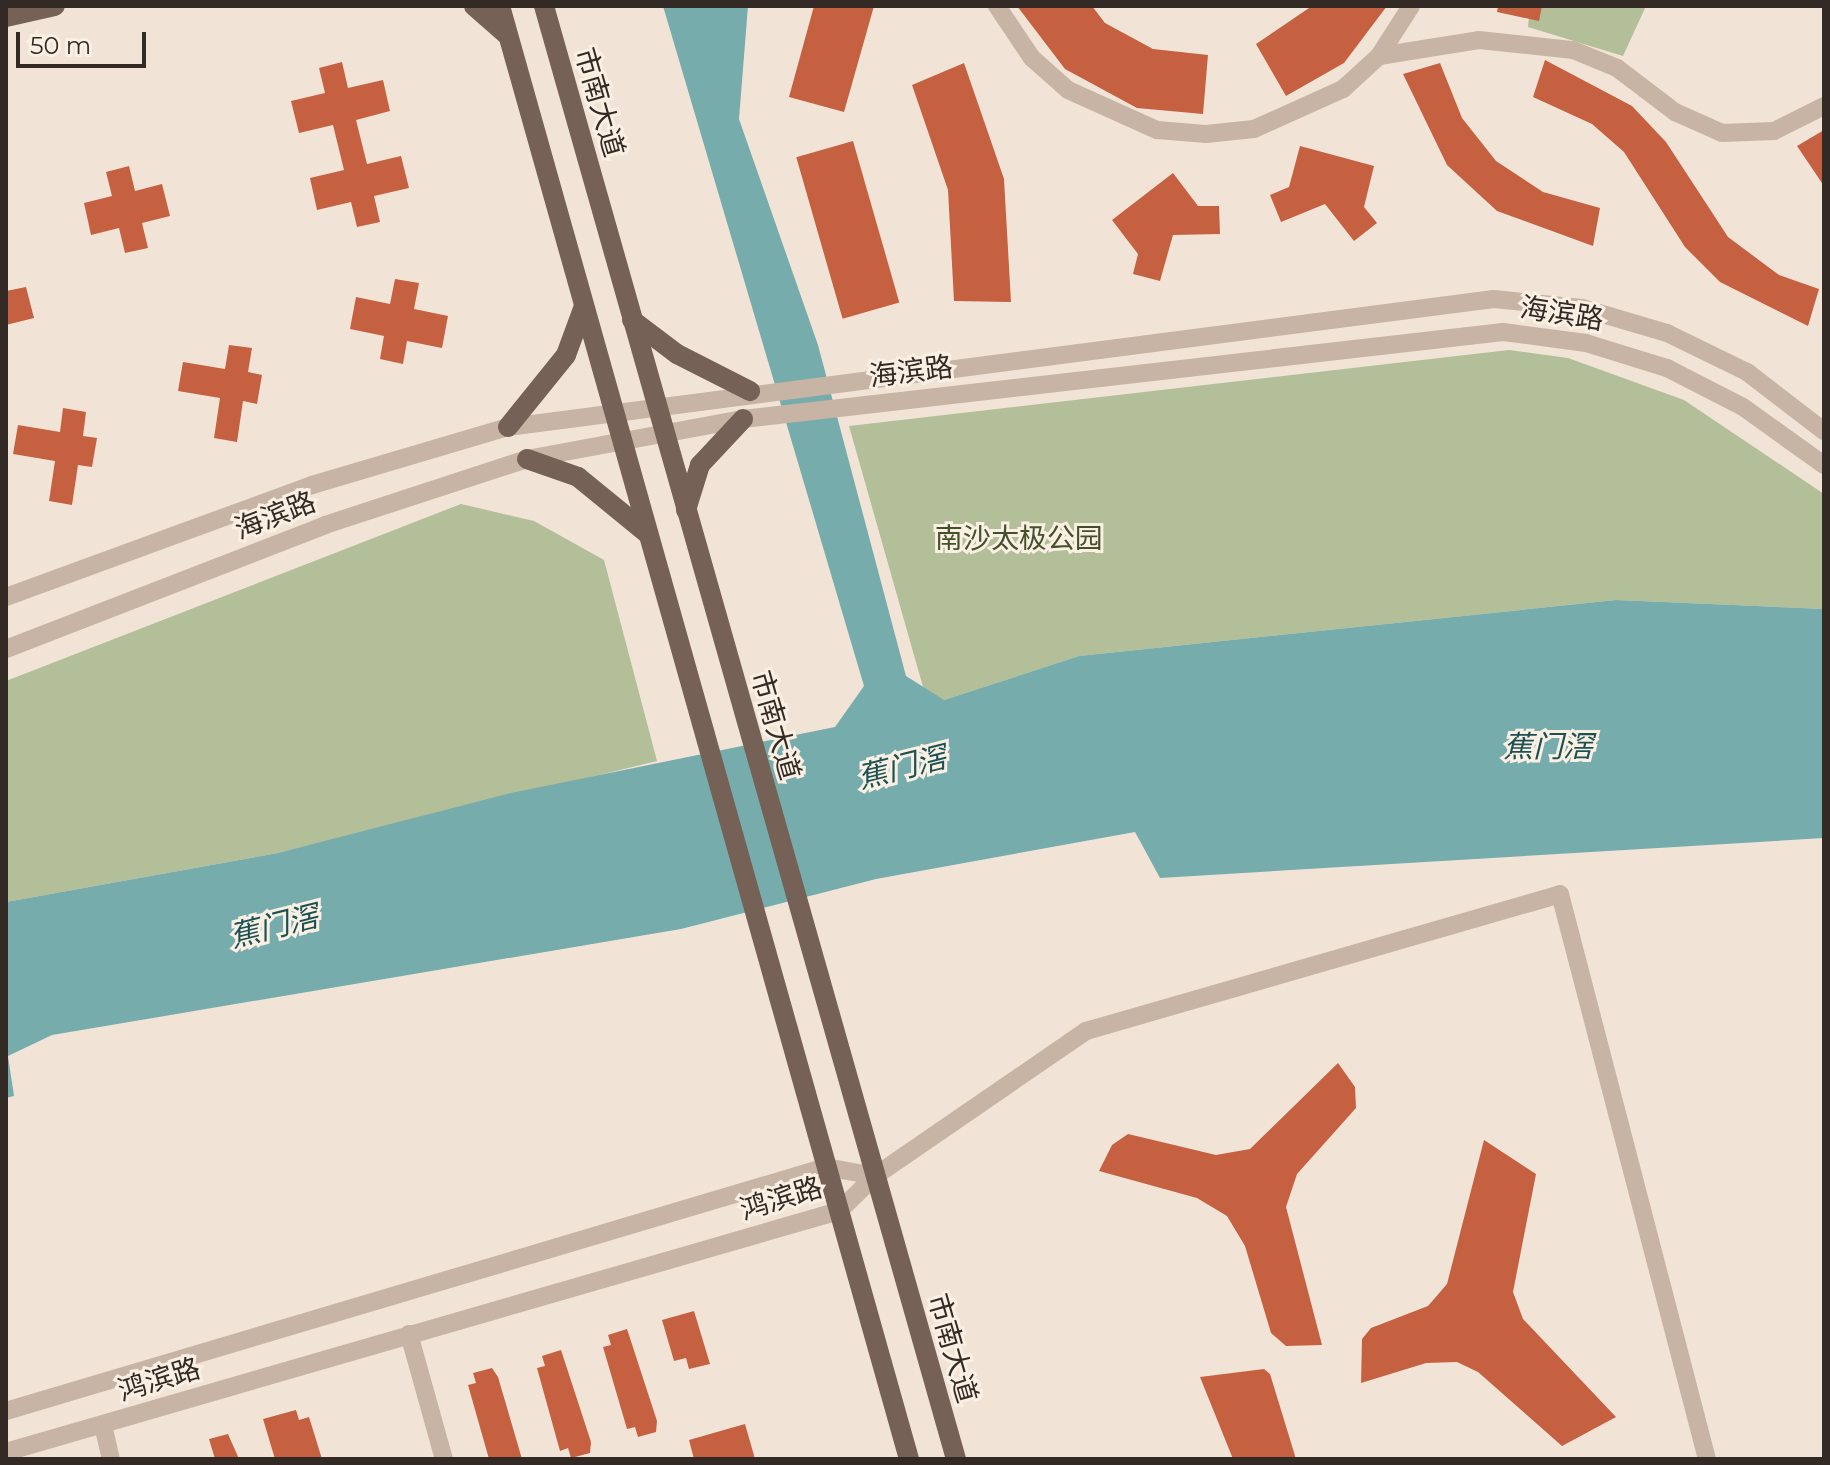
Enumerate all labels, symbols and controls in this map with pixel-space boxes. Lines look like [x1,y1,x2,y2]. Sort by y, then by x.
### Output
scale bar [20,16,150,66]
text: 50 m [30,31,91,60]
street label: 市南大道 [568,44,632,160]
street label: 海滨路 [1518,290,1606,336]
street label: 海滨路 [867,349,955,393]
street label: 海滨路 [230,484,320,546]
park label: 南沙太极公园 [935,521,1103,555]
street label: 市南大道 [744,667,808,783]
water label: 蕉门滘 [1503,729,1593,765]
water label: 蕉门滘 [854,740,950,796]
water label: 蕉门滘 [226,899,322,955]
street label: 鸿滨路 [736,1170,826,1226]
street label: 市南大道 [921,1290,985,1406]
street label: 鸿滨路 [114,1351,204,1407]

